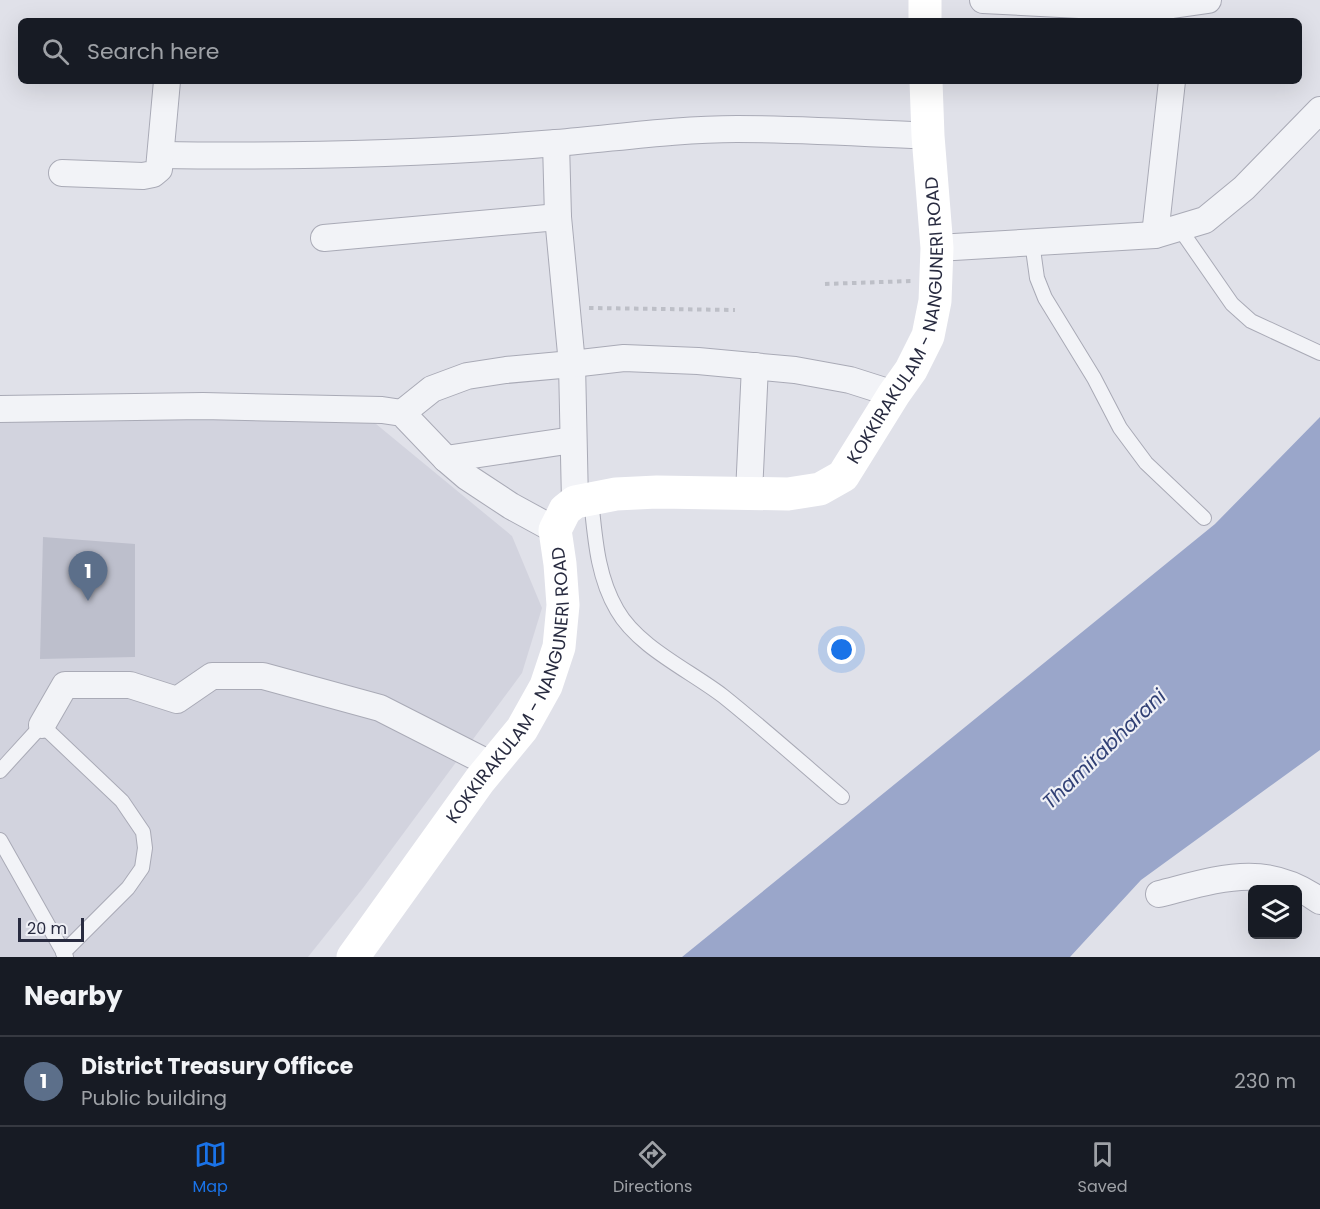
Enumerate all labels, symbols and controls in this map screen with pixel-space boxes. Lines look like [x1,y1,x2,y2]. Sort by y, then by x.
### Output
search box [18,18,1302,84]
icon: search [39,35,72,68]
text: Search here [87,36,220,67]
street label: KOKKIRAKULAM - NANGUNERI ROAD [841,176,949,468]
street label: KOKKIRAKULAM - NANGUNERI ROAD [440,545,575,828]
pin: 1 [68,552,107,601]
your location [827,635,856,664]
water label: Thamirabharani [1036,682,1173,815]
map controls [1248,885,1302,939]
button: layers [1248,885,1302,939]
scale bar [18,915,84,942]
text: 20 m [27,917,67,940]
text: Nearby [24,978,122,1014]
text: District Treasury Officce [81,1051,353,1082]
text: 1 [40,1067,47,1095]
text: 230 m [1234,1067,1296,1095]
text: Public building [81,1084,227,1112]
tab: Map [193,1138,228,1199]
tab: Directions [613,1138,692,1199]
tab: Saved [1078,1138,1127,1199]

